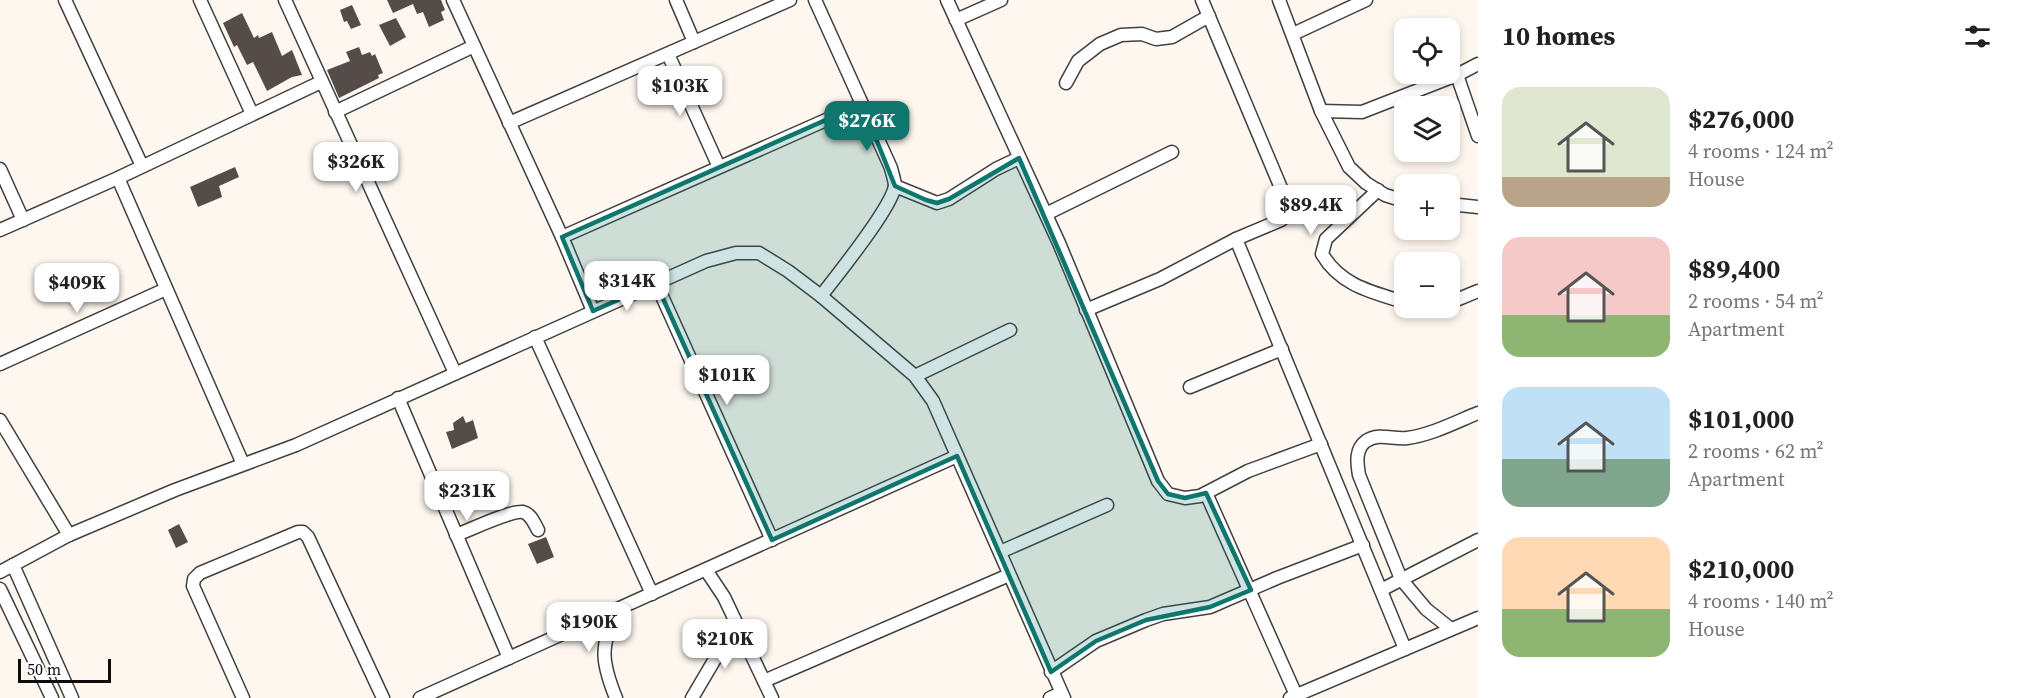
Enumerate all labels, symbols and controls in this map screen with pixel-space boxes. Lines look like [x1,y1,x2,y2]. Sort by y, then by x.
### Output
map controls [1394,18,1460,318]
button: locate [1394,18,1460,84]
text: 10 homes [1502,18,1615,54]
icon: filters [1961,20,1994,53]
pin: $103K [638,66,722,117]
text: $103K [651,71,709,99]
button: layers [1394,96,1460,162]
pin: $276K [825,101,909,152]
text: $276,000 [1688,101,1794,137]
text: $276K [838,106,896,134]
icon: home [1550,111,1622,183]
text: 4 rooms · 124 m² [1688,137,1834,165]
pin: $326K [314,142,398,193]
text: $326K [327,147,385,175]
text: House [1688,165,1745,193]
button: + [1394,174,1460,240]
pin: $89.4K [1262,185,1360,236]
text: $89.4K [1279,190,1343,218]
text: $89,400 [1688,251,1780,287]
button: − [1394,252,1460,318]
pin: $314K [585,261,669,312]
icon: home [1550,261,1622,333]
pin: $409K [35,263,119,314]
text: $314K [598,266,656,294]
text: $409K [48,268,106,296]
text: 2 rooms · 54 m² [1688,287,1824,315]
text: Apartment [1688,315,1785,343]
pin: $101K [685,355,769,406]
text: $101K [698,360,756,388]
text: $101,000 [1688,401,1794,437]
icon: home [1550,411,1622,483]
text: 2 rooms · 62 m² [1688,437,1824,465]
text: Apartment [1688,465,1785,493]
pin: $231K [425,471,509,522]
text: $231K [438,476,496,504]
text: $210,000 [1688,551,1794,587]
icon: home [1550,561,1622,633]
text: 4 rooms · 140 m² [1688,587,1834,615]
pin: $190K [547,602,631,653]
text: $190K [560,607,618,635]
text: House [1688,615,1745,643]
pin: $210K [683,619,767,670]
text: $210K [696,624,754,652]
scale bar [18,656,111,684]
text: 50 m [27,658,61,680]

